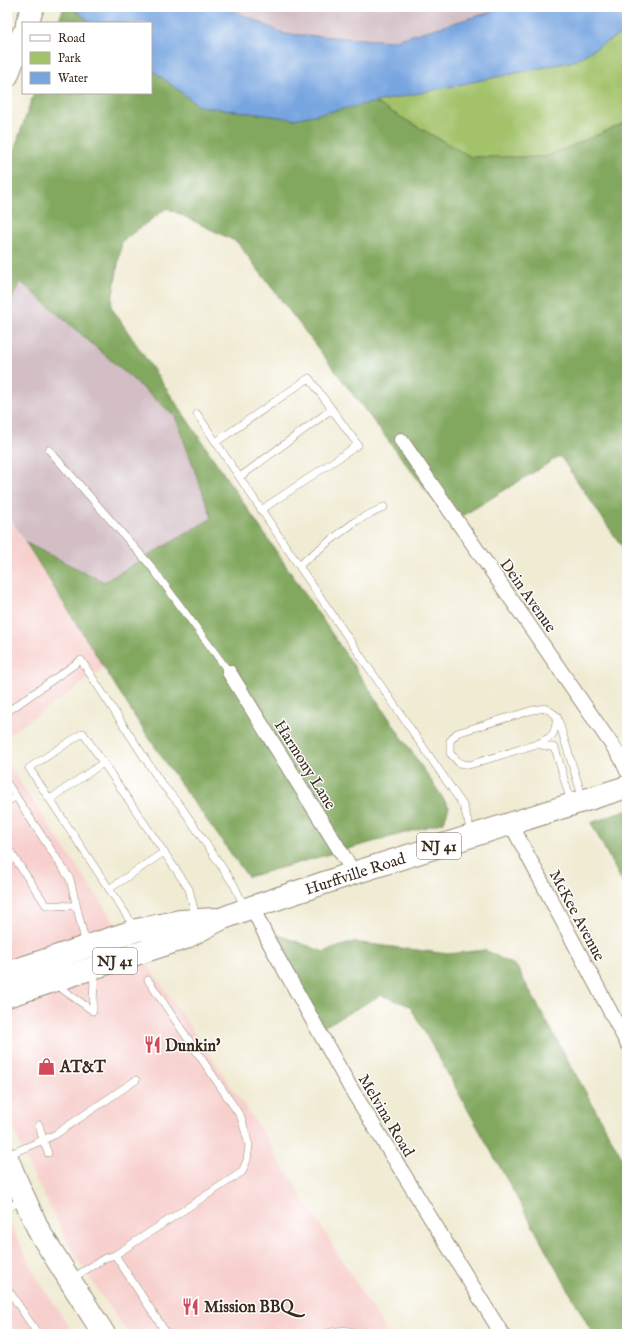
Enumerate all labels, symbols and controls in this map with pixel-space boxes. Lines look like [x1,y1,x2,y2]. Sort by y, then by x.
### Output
legend [22,22,152,94]
text: Road [58,31,86,46]
text: Park [58,51,81,66]
text: Water [58,71,89,86]
street label: Dein Avenue [495,555,560,637]
street label: Harmony Lane [269,717,340,813]
road number: NJ 41 [417,833,461,859]
street label: Hurffville Road [303,849,409,901]
street label: McKee Avenue [544,867,609,965]
road number: NJ 41 [93,948,137,974]
restaurant icon: Dunkin' [142,1035,162,1055]
place label: Dunkin' [165,1037,221,1057]
shop icon: AT&T [37,1056,57,1076]
place label: AT&T [59,1058,106,1078]
street label: Melvina Road [353,1071,418,1161]
restaurant icon: Mission BBQ [181,1296,201,1316]
place label: Mission BBQ [204,1298,305,1318]

